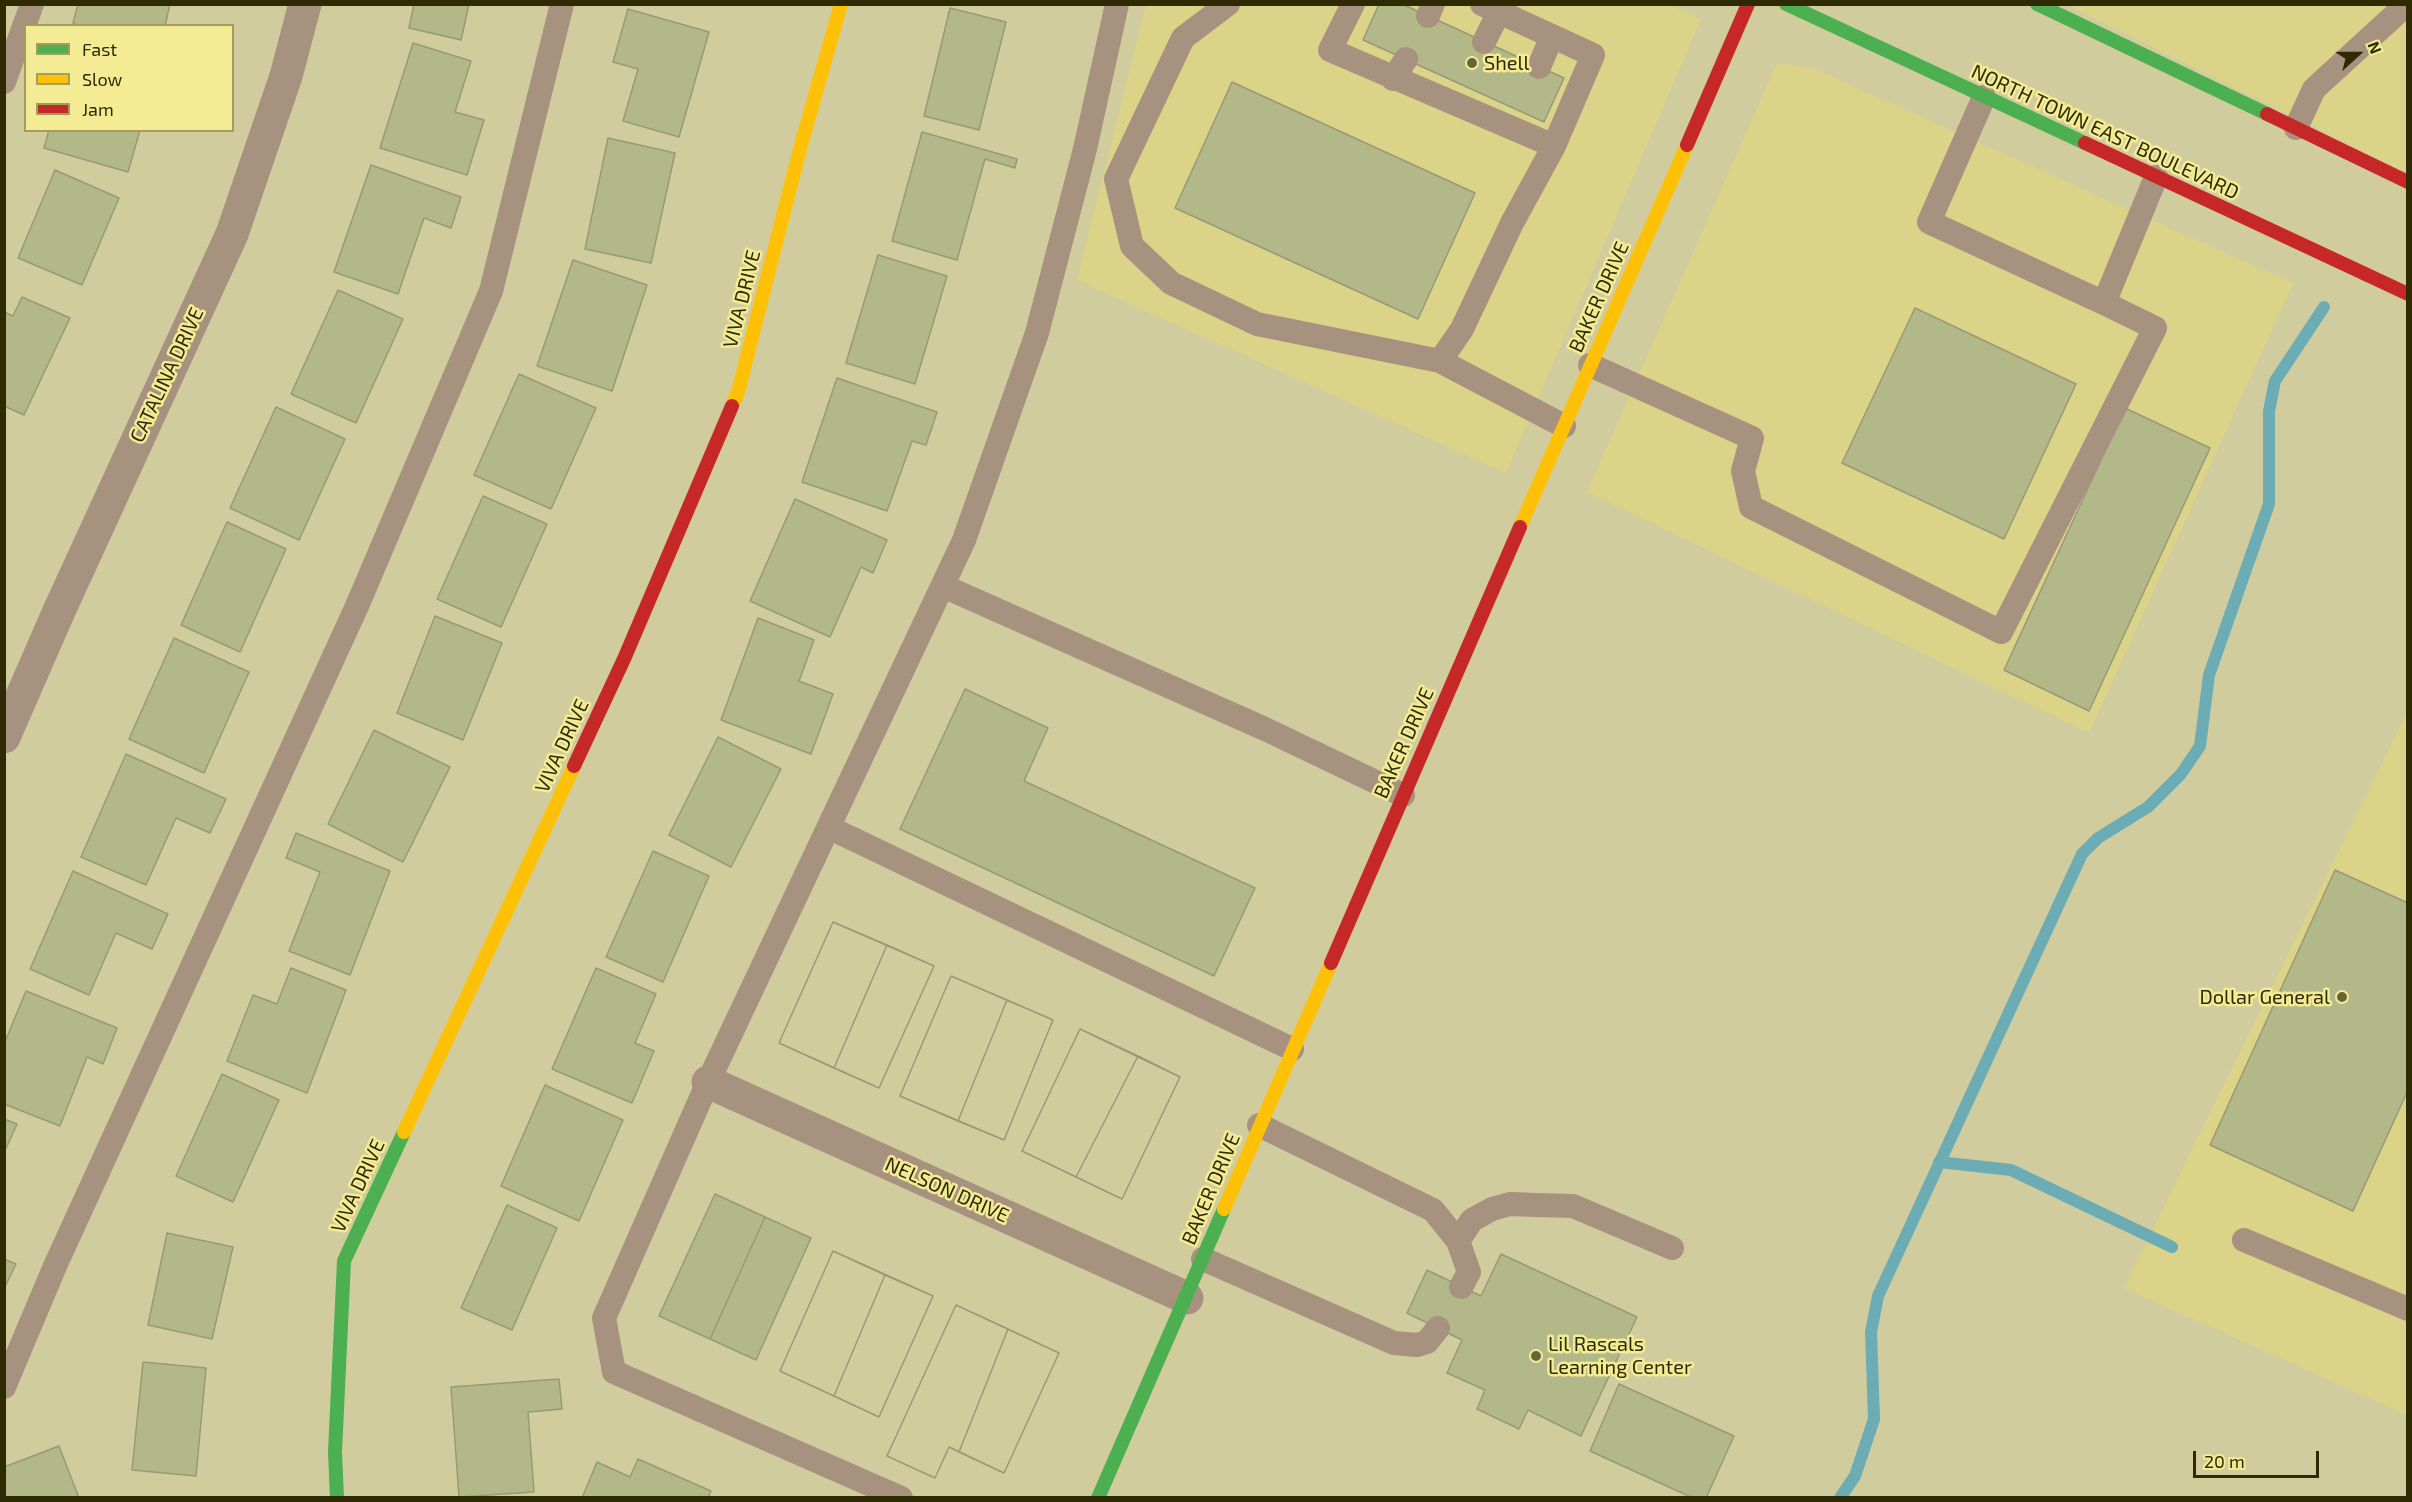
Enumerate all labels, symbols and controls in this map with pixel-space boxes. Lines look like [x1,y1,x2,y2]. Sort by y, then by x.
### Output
legend [24,24,234,132]
north arrow [2328,24,2388,84]
text: Fast [82,38,117,60]
text: N [2364,39,2386,56]
place label: Shell [1484,51,1529,75]
marker: Shell [1465,56,1479,70]
street label: NORTH TOWN EAST BOULEVARD [1967,59,2243,205]
text: Slow [82,68,122,90]
text: Jam [82,98,114,120]
street label: BAKER DRIVE [1564,238,1634,356]
street label: VIVA DRIVE [718,248,766,350]
street label: CATALINA DRIVE [125,304,209,446]
street label: BAKER DRIVE [1369,684,1439,802]
street label: VIVA DRIVE [530,696,594,796]
place label: Dollar General [2199,985,2330,1009]
marker: Dollar General [2335,990,2349,1004]
street label: BAKER DRIVE [1177,1130,1245,1248]
street label: VIVA DRIVE [326,1136,390,1236]
street label: NELSON DRIVE [881,1152,1013,1228]
place label: Lil Rascals Learning Center [1548,1332,1692,1379]
marker: Lil Rascals Learning Center [1529,1349,1543,1363]
scale bar [2196,1439,2322,1477]
text: 20 m [2204,1450,2245,1472]

